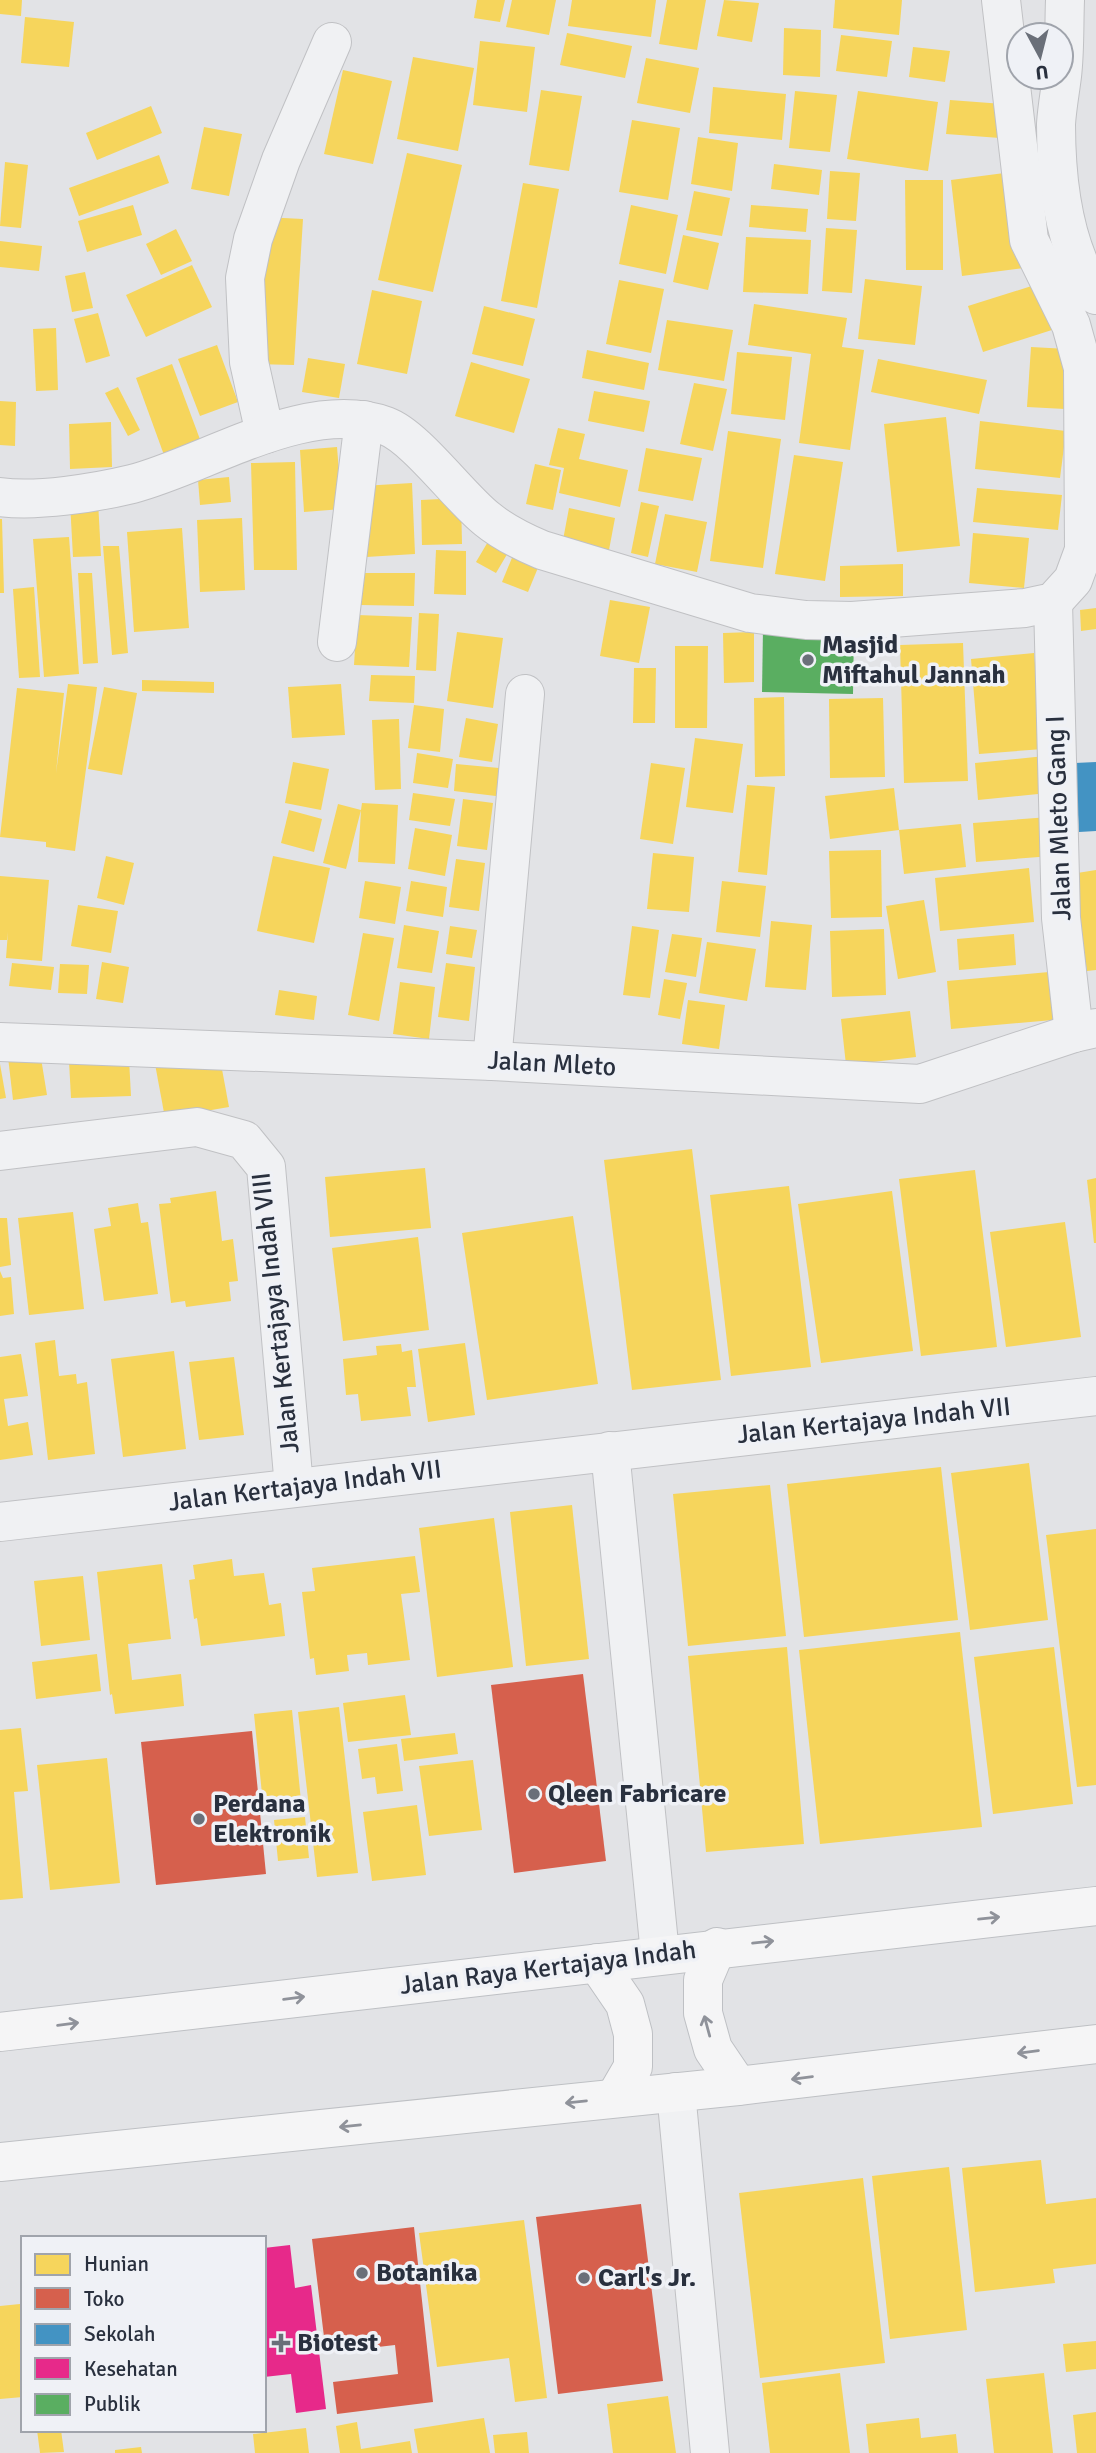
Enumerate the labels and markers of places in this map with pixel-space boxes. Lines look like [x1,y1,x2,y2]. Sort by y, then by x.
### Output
place label: Masjid Miftahul Jannah [822,629,1006,691]
marker: Masjid Miftahul Jannah [800,652,816,668]
place label: Qleen Fabricare [548,1778,726,1810]
marker: Qleen Fabricare [526,1786,542,1802]
place label: Perdana Elektronik [213,1788,332,1850]
marker: Perdana Elektronik [191,1811,207,1827]
place label: Botanika [376,2257,478,2289]
place label: Carl's Jr. [598,2262,696,2294]
marker: Botanika [354,2265,370,2281]
marker: Carl's Jr. [576,2270,592,2286]
place label: Biotest [297,2327,378,2359]
marker: Biotest [271,2333,291,2353]

